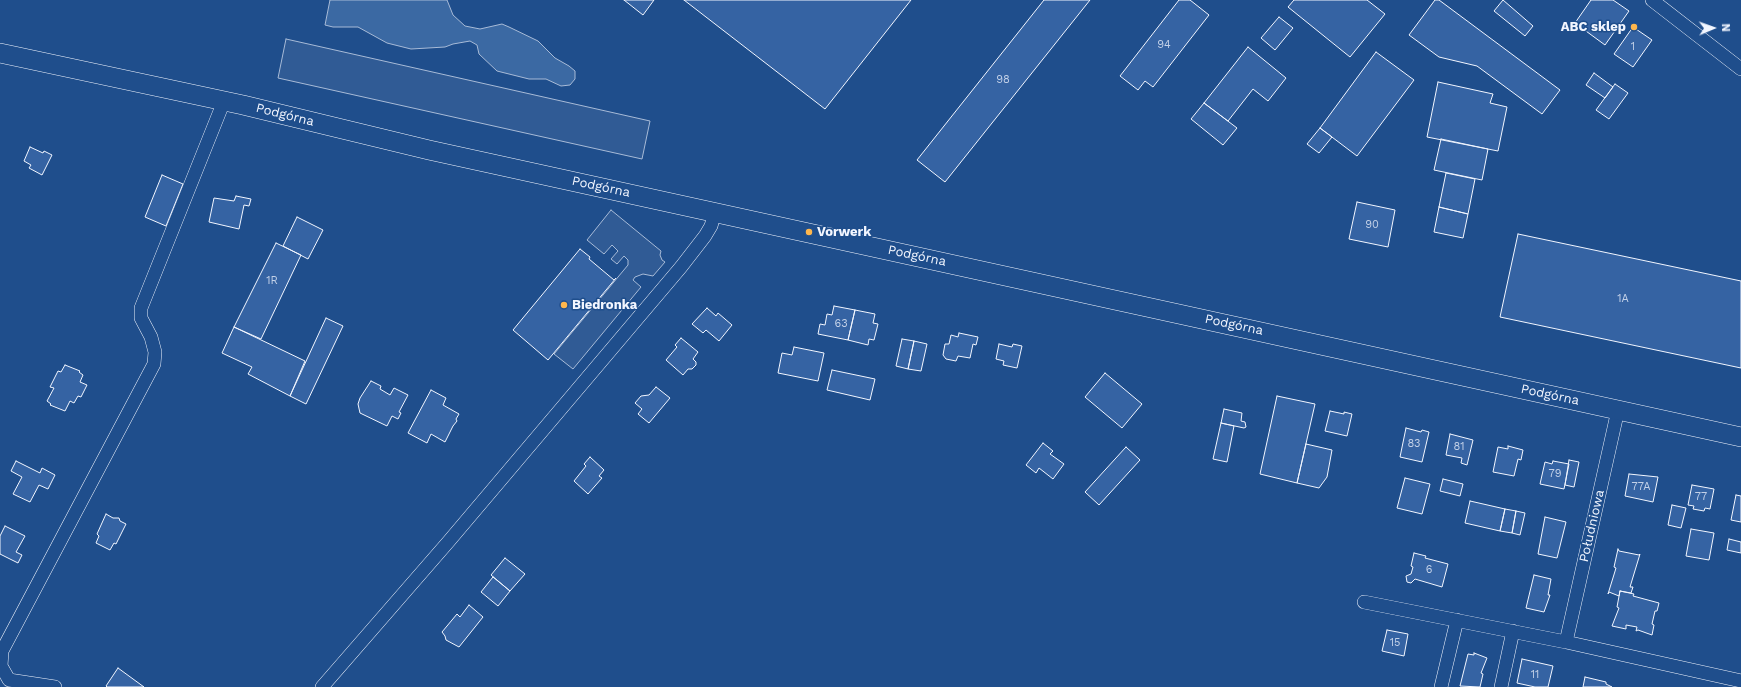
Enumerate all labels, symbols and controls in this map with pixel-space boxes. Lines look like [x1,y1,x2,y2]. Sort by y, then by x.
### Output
north arrow [1693,8,1733,48]
place label: ABC sklep [1561,19,1626,35]
marker: ABC sklep [1629,22,1639,32]
text: N [1719,23,1732,32]
house number: 94 [1157,38,1171,52]
house number: 1 [1631,40,1635,54]
house number: 98 [996,73,1010,87]
street label: Podgórna [254,100,316,130]
street label: Podgórna [570,173,632,201]
house number: 90 [1365,218,1379,232]
place label: Vorwerk [817,224,871,240]
marker: Vorwerk [804,227,814,237]
street label: Podgórna [886,242,948,270]
house number: 1R [266,274,278,288]
house number: 1A [1617,292,1629,306]
place label: Biedronka [572,297,637,313]
marker: Biedronka [559,300,569,310]
street label: Podgórna [1203,311,1265,339]
house number: 63 [834,317,848,331]
street label: Podgórna [1519,381,1581,409]
house number: 83 [1408,437,1420,451]
house number: 81 [1453,440,1465,454]
house number: 79 [1549,467,1561,481]
house number: 77A [1632,480,1650,494]
street label: Południowa [1576,488,1608,564]
house number: 77 [1695,490,1707,504]
house number: 6 [1426,563,1432,577]
house number: 15 [1390,636,1400,650]
house number: 11 [1531,668,1539,682]

